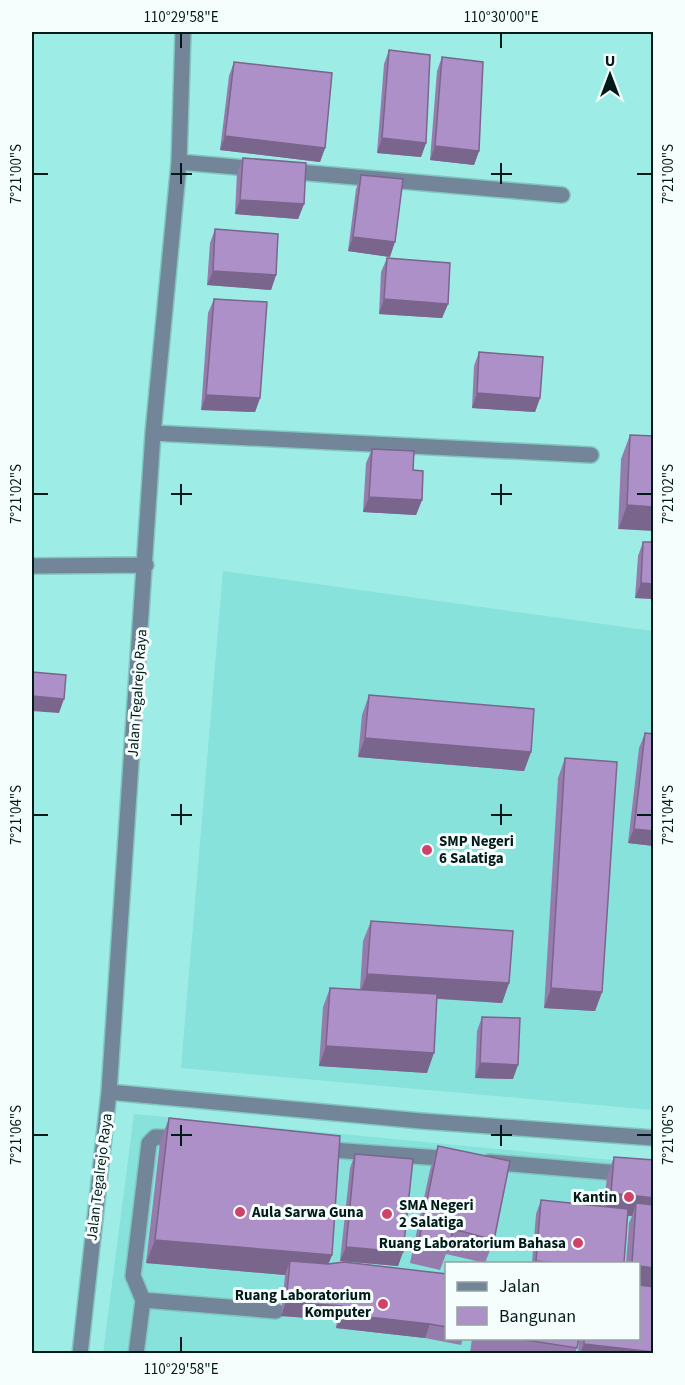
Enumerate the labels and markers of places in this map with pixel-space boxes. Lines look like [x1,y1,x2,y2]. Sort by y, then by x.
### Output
place label: SMP Negeri 6 Salatiga [439,831,514,869]
marker: SMP Negeri 6 Salatiga [420,843,434,857]
place label: Kantin [573,1187,617,1208]
marker: Kantin [622,1190,636,1204]
place label: SMA Negeri 2 Salatiga [399,1195,474,1233]
place label: Aula Sarwa Guna [251,1202,364,1223]
marker: Aula Sarwa Guna [233,1205,247,1219]
marker: SMA Negeri 2 Salatiga [380,1207,394,1221]
place label: Ruang Laboratorium Bahasa [379,1233,566,1254]
marker: Ruang Laboratorium Bahasa [571,1236,585,1250]
place label: Ruang Laboratorium Komputer [235,1285,371,1323]
marker: Ruang Laboratorium Komputer [376,1297,390,1311]

